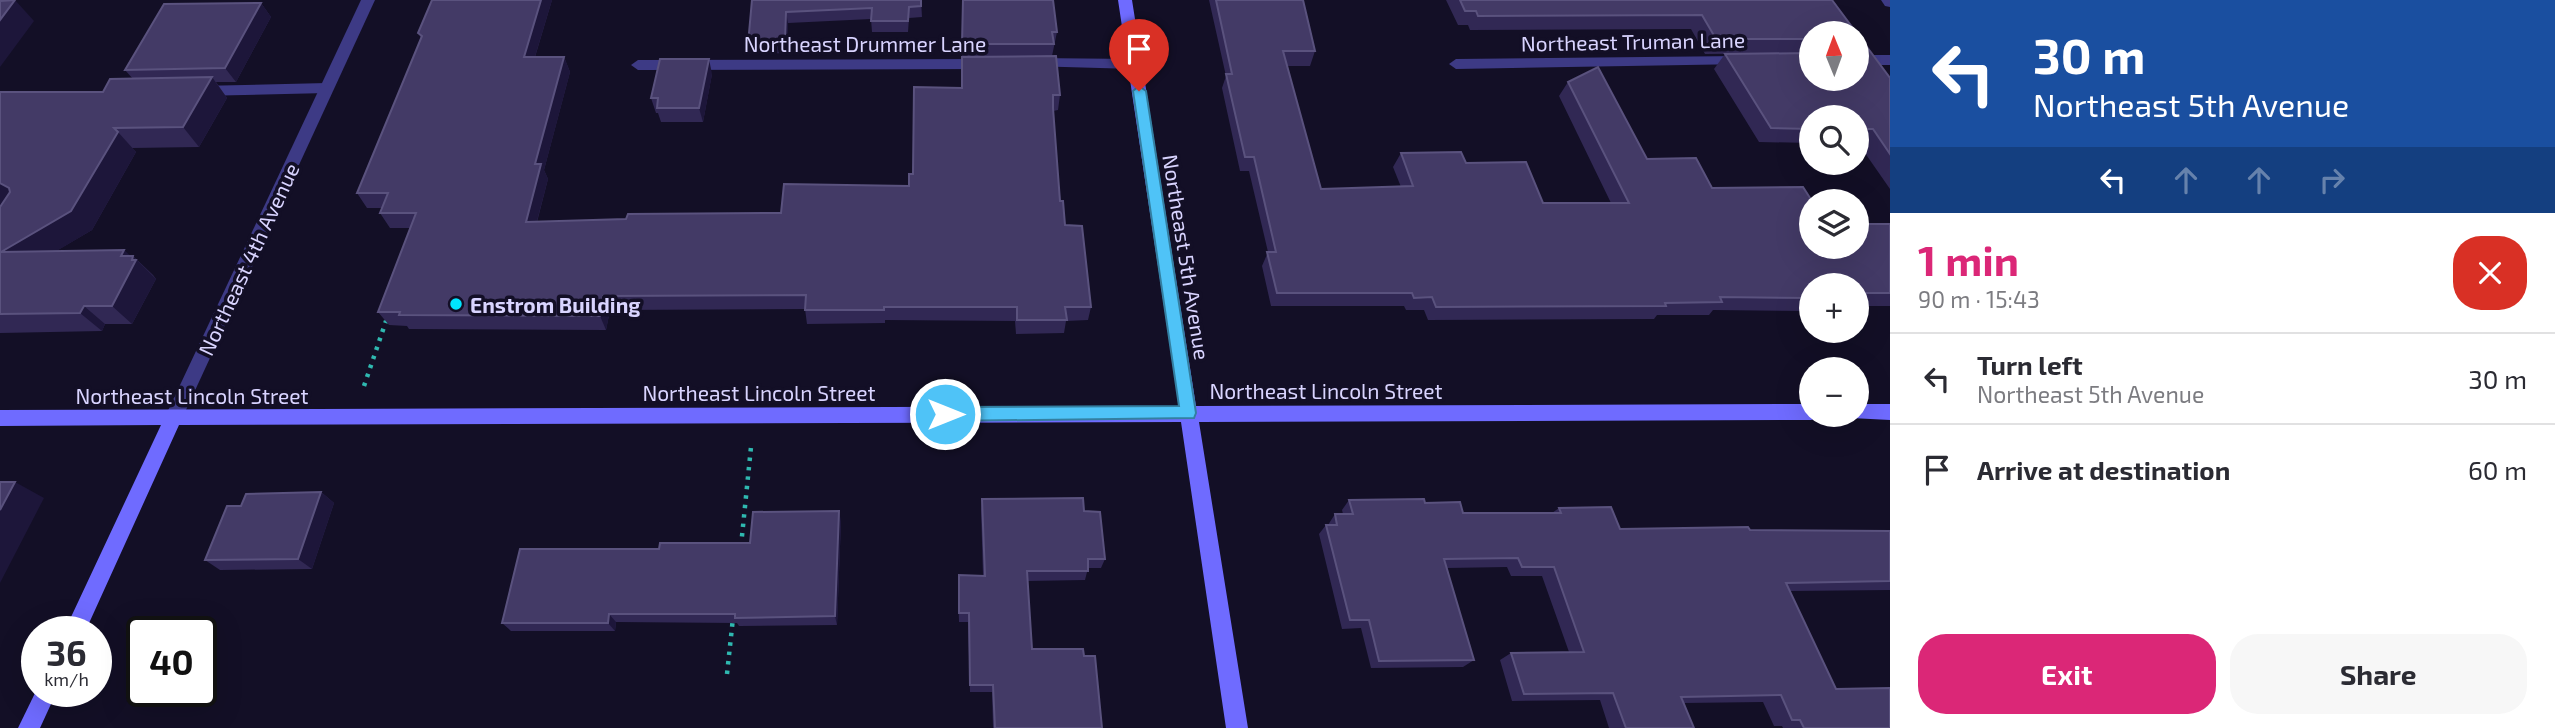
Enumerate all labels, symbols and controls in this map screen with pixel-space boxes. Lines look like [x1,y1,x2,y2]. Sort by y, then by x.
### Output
pin [1109,19,1169,91]
north arrow [1799,21,1869,91]
map controls [1799,21,1869,427]
text: 30 m [2033,25,2145,84]
street label: Northeast Truman Lane [1521,27,1745,55]
icon: left [1918,28,2009,119]
icon: arrive [1120,30,1158,68]
street label: Northeast Drummer Lane [744,31,986,56]
text: Northeast 5th Avenue [2033,85,2349,123]
button: search [1799,105,1869,175]
street label: Northeast 5th Avenue [1158,153,1216,361]
street label: Northeast 4th Avenue [192,159,304,359]
icon: left [2094,161,2132,199]
icon: ahead [2167,161,2205,199]
icon: ahead [2240,161,2278,199]
icon: right [2313,161,2351,199]
button: layers [1799,189,1869,259]
text: 1 min [1918,234,2019,284]
button: close [2453,236,2527,310]
button: + [1799,273,1869,343]
text: 90 m · 15:43 [1918,285,2040,313]
place label: Enstrom Building [470,292,640,317]
marker: Enstrom Building [448,296,464,312]
text: Turn left [1977,349,2083,380]
button: − [1799,357,1869,427]
icon: left [1918,360,1956,398]
text: 30 m [2468,363,2527,394]
position arrow [908,377,982,451]
street label: Northeast Lincoln Street [1209,378,1443,403]
street label: Northeast Lincoln Street [642,380,876,405]
text: Northeast 5th Avenue [1977,380,2204,408]
street label: Northeast Lincoln Street [75,383,309,408]
icon: arrive [1918,451,1956,489]
text: Arrive at destination [1977,454,2230,485]
text: 60 m [2468,454,2527,485]
speed limit sign: 40 [126,616,217,707]
text: 36 [46,631,87,673]
button: Exit [1918,634,2216,714]
button: Share [2230,634,2527,714]
text: km/h [44,668,89,690]

